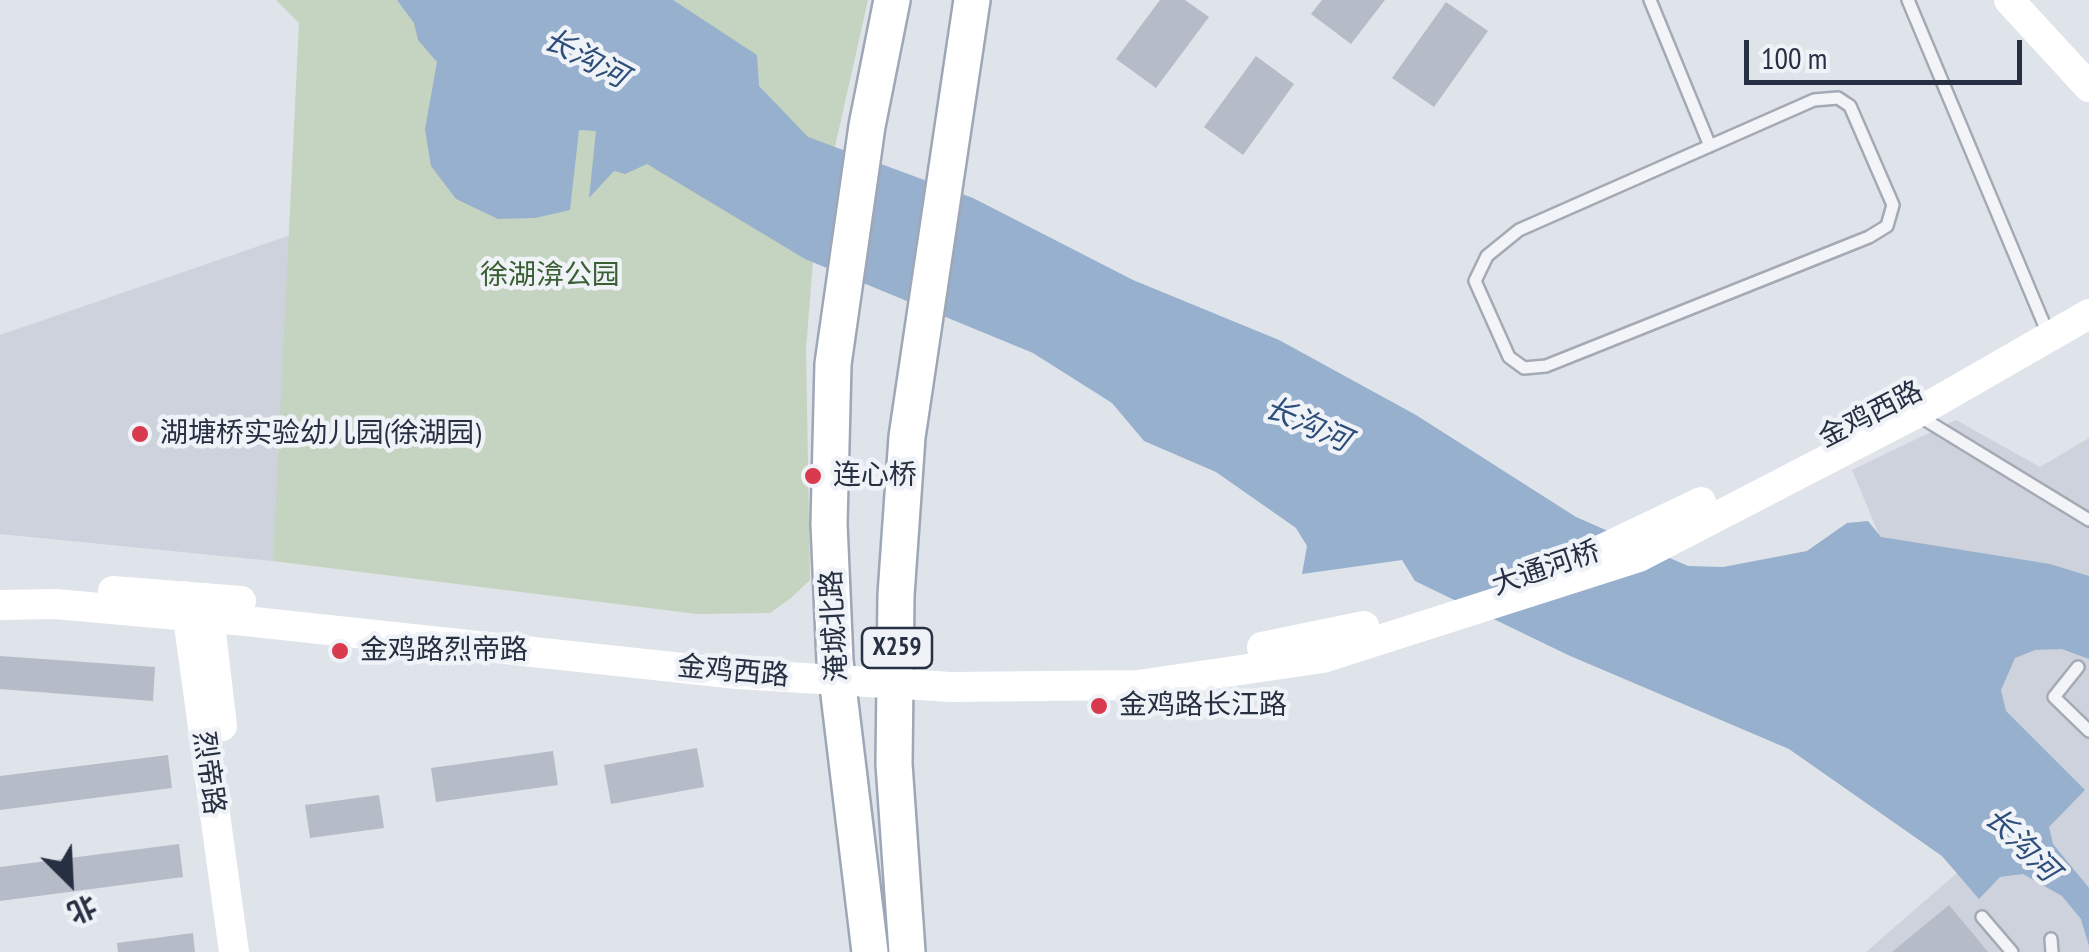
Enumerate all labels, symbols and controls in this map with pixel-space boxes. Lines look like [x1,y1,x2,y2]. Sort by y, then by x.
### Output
scale bar [1749,20,2026,82]
water label: 长沟河 [537,22,633,96]
text: 100 m [1761,38,1827,77]
park label: 徐湖渰公园 [480,259,620,293]
street label: 金鸡西路 [1813,375,1929,455]
water label: 长沟河 [1259,390,1355,460]
place label: 湖塘桥实验幼儿园(徐湖园) [160,417,481,451]
marker: 湖塘桥实验幼儿园(徐湖园) [129,423,151,445]
place label: 连心桥 [833,459,917,493]
marker: 连心桥 [802,465,824,487]
street label: 大通河桥 [1488,535,1604,603]
street label: 淹城北路 [815,569,855,683]
road number: X259 [862,628,932,668]
place label: 金鸡路烈帝路 [360,634,528,668]
marker: 金鸡路烈帝路 [329,640,351,662]
street label: 金鸡西路 [676,650,790,694]
place label: 金鸡路长江路 [1119,689,1287,723]
marker: 金鸡路长江路 [1088,695,1110,717]
street label: 烈帝路 [186,729,230,817]
water label: 长沟河 [1976,800,2066,890]
north arrow [20,832,120,932]
text: 北 [62,887,103,932]

